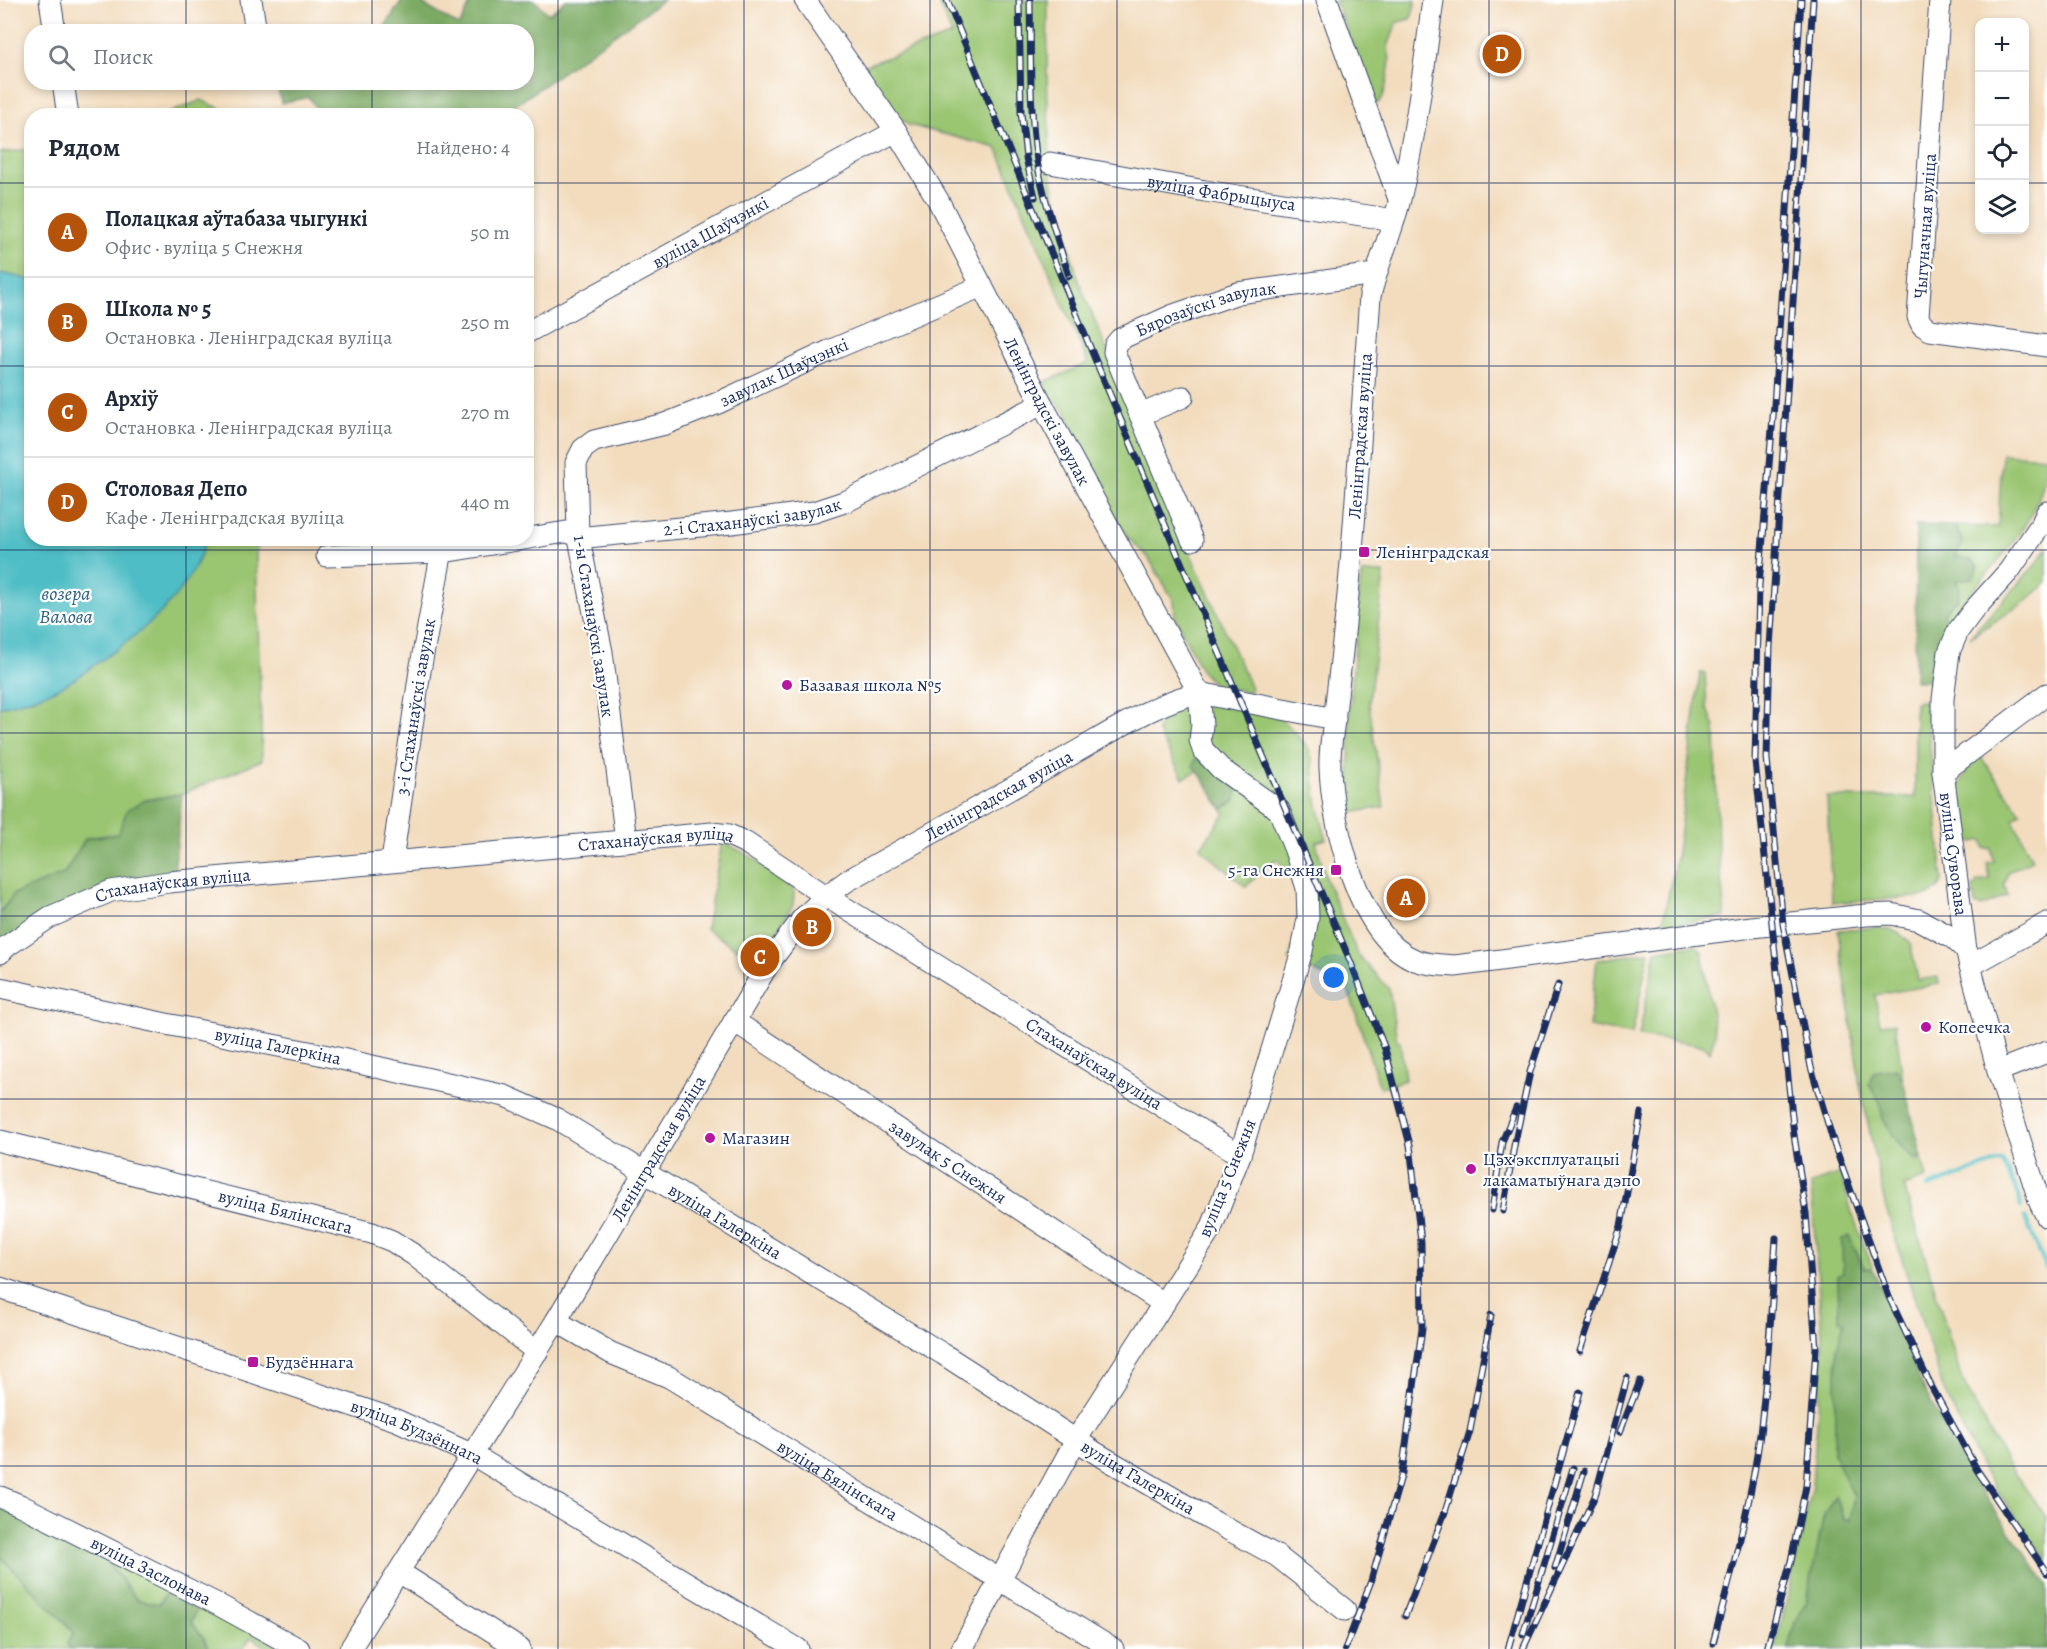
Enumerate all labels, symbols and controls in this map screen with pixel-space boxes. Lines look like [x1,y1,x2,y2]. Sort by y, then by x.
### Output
map controls [1975,18,2029,234]
button: + [1975,18,2029,72]
search box [24,24,534,90]
pin: D [1482,32,1522,76]
icon: search [45,41,78,74]
text: Поиск [93,42,153,72]
button: − [1975,72,2029,126]
button: locate [1975,126,2029,180]
text: Рядом [48,130,120,165]
text: Найдено: 4 [416,134,510,161]
street label: Чыгуначная вуліца [1908,152,1942,300]
street label: вуліца Фабрыцыуса [1145,169,1298,217]
button: layers [1975,180,2029,234]
street label: вуліца Шаўчэнкі [648,191,773,274]
text: Полацкая аўтабаза чыгункі [105,204,368,234]
text: A [61,219,74,246]
text: 50 m [470,219,510,246]
text: Офис · вуліца 5 Снежня [105,234,303,261]
street label: Бярозаўскі завулак [1132,276,1277,342]
text: Школа № 5 [105,294,211,324]
text: B [61,309,74,336]
text: 250 m [461,309,510,336]
text: Остановка · Ленінградская вуліца [105,324,392,351]
street label: завулак Шаўчэнкі [716,332,852,413]
street label: Ленінградскі завулак [998,333,1096,490]
street label: Ленінградская вуліца [1342,352,1378,520]
text: Архіў [105,384,158,414]
text: C [61,399,74,426]
text: 270 m [461,399,510,426]
text: Остановка · Ленінградская вуліца [105,414,392,441]
text: Столовая Депо [105,474,247,504]
text: D [61,489,74,516]
text: 440 m [461,489,510,516]
street label: 2-і Стаханаўскі завулак [662,492,845,542]
text: Кафе · Ленінградская вуліца [105,504,344,531]
street label: 1-ы Стаханаўскі завулак [568,533,620,719]
place label: Ленінградская [1376,540,1489,564]
marker: Ленінградская [1357,545,1371,559]
water label: возера Валова [39,580,93,630]
street label: 3-і Стаханаўскі завулак [390,616,441,797]
place label: Базавая школа №5 [799,673,942,697]
marker: Базавая школа №5 [780,678,794,692]
street label: Ленінградская вуліца [920,744,1077,847]
street label: вуліца Суворава [1934,791,1974,918]
street label: Стаханаўская вуліца [577,821,740,857]
place label: 5-га Снежня [1228,858,1324,882]
street label: Стаханаўская вуліца [91,863,252,909]
marker: 5-га Снежня [1329,863,1343,877]
pin: A [1386,876,1426,920]
pin: B [792,904,832,950]
pin: C [740,934,780,980]
your location [1319,963,1348,992]
street label: Стаханаўская вуліца [1021,1012,1168,1116]
place label: Копеечка [1938,1015,2011,1039]
marker: Копеечка [1919,1020,1933,1034]
street label: вуліца Галеркіна [213,1022,344,1071]
street label: Ленінградская вуліца [606,1070,712,1226]
street label: завулак 5 Снежня [884,1114,1011,1209]
street label: вуліца 5 Снежня [1192,1115,1262,1241]
place label: Магазин [722,1126,790,1150]
marker: Магазин [703,1131,717,1145]
place label: Цэх эксплуатацыі лакаматыўнага дэпо [1483,1147,1641,1192]
marker: Цэх эксплуатацыі лакаматыўнага дэпо [1464,1162,1478,1176]
street label: вуліца Галеркіна [664,1178,787,1265]
street label: вуліца Бялінскага [216,1183,356,1240]
place label: Будзённага [265,1350,354,1374]
marker: Будзённага [246,1355,260,1369]
street label: вуліца Будзённага [347,1394,488,1471]
street label: вуліца Бялінскага [773,1434,903,1527]
street label: вуліца Галеркіна [1076,1434,1200,1521]
street label: вуліца Заслонава [86,1530,216,1611]

